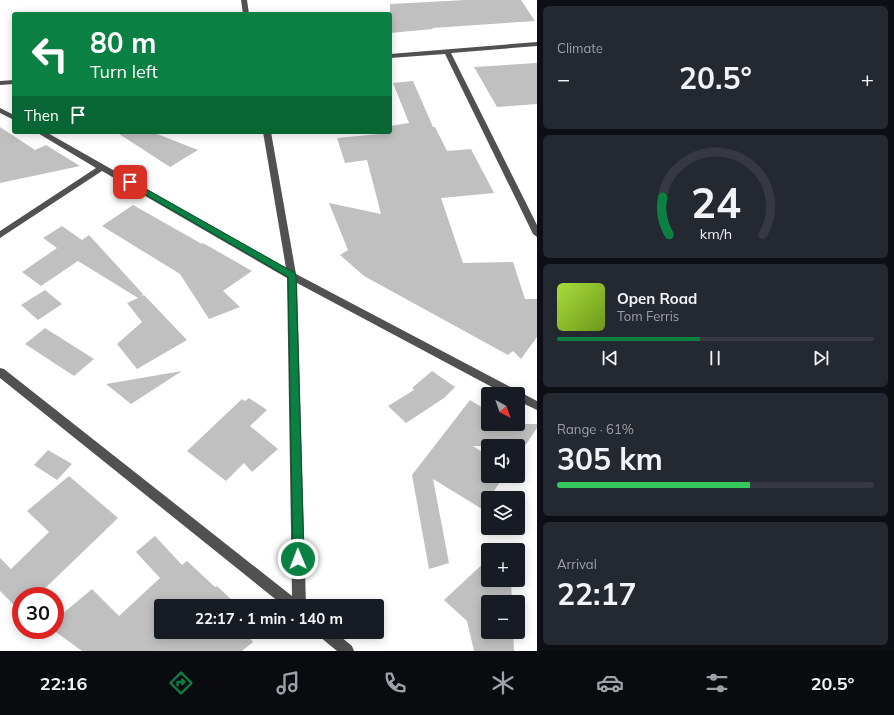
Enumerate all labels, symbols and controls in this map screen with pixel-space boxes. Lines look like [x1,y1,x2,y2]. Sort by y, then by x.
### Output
text: 80 m [90,25,156,60]
icon: left [24,28,76,80]
text: Climate [557,40,603,56]
text: 20.5° [679,59,752,97]
text: Turn left [90,60,158,83]
text: − [557,65,570,93]
text: + [861,65,874,93]
icon: arrive [67,104,89,126]
text: Then [24,106,59,125]
pin [113,165,147,199]
icon: arrive [119,171,141,193]
text: 24 [691,175,740,227]
text: km/h [699,224,732,242]
text: Open Road [617,289,697,308]
text: Tom Ferris [617,308,679,324]
icon: previous [599,347,621,369]
icon: pause [704,347,726,369]
icon: next [810,347,832,369]
north arrow [481,387,525,431]
map controls [481,387,525,639]
text: Range · 61% [557,421,634,437]
button: sound [481,439,525,483]
text: 305 km [557,440,663,478]
button: layers [481,491,525,535]
position arrow [277,538,319,580]
button: + [481,543,525,587]
text: Arrival [557,556,597,572]
text: 22:17 [557,575,636,613]
speed limit sign: 30 [12,587,64,639]
button: − [481,595,525,639]
text: 22:17 · 1 min · 140 m [195,609,343,628]
icon: directions [167,669,195,697]
icon: music [274,669,302,697]
icon: phone [381,669,409,697]
icon: climate [489,669,517,697]
icon: car [596,669,624,697]
icon: filters [703,669,731,697]
text: 22:16 [40,672,87,695]
text: 20.5° [811,672,854,695]

